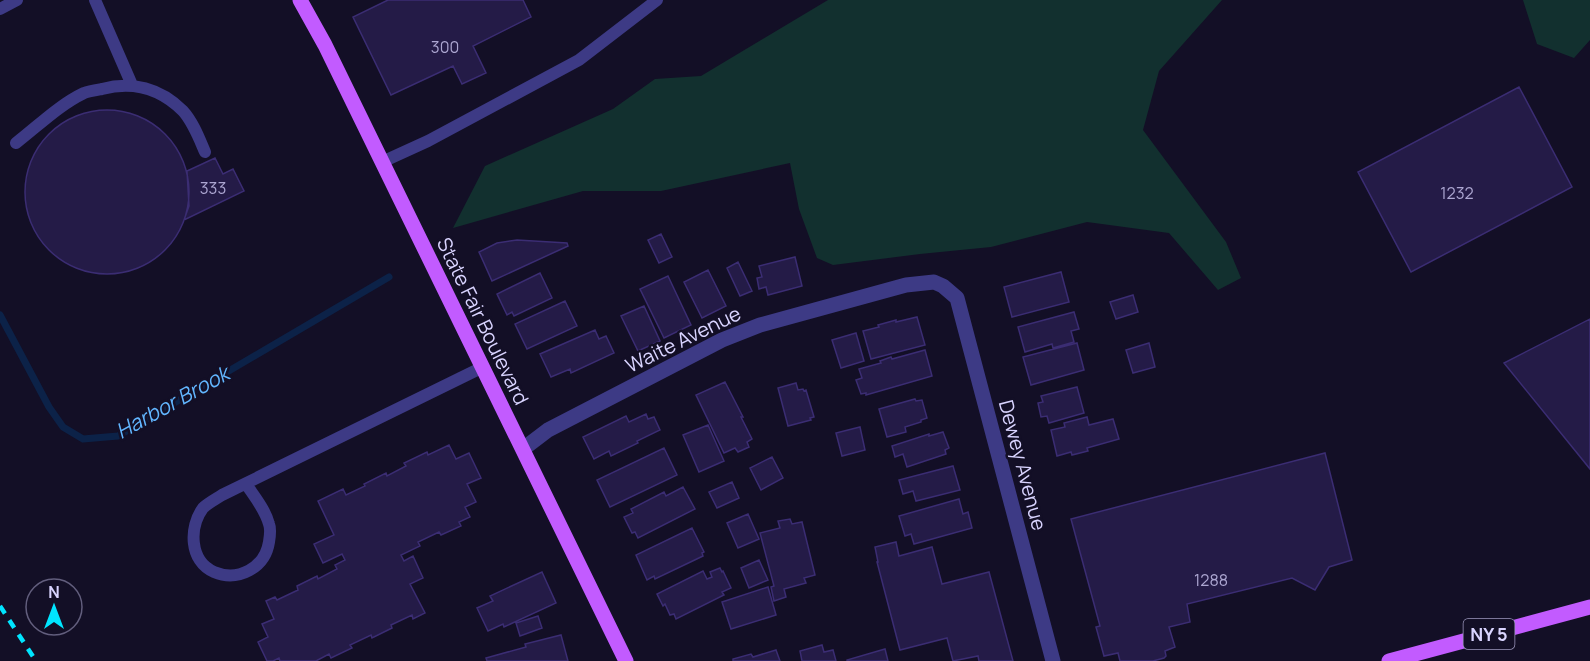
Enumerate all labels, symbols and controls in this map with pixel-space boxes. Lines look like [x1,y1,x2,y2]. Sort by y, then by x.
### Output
house number: 300 [431,36,459,58]
house number: 333 [200,177,226,199]
house number: 1232 [1440,182,1474,204]
street label: State Fair Boulevard [431,233,535,409]
street label: Waite Avenue [621,299,745,379]
water label: Harbor Brook [110,358,236,445]
street label: Dewey Avenue [993,397,1053,533]
house number: 1288 [1194,569,1228,591]
north arrow [24,577,84,637]
text: N [48,581,60,603]
road number: NY 5 [1464,619,1514,649]

